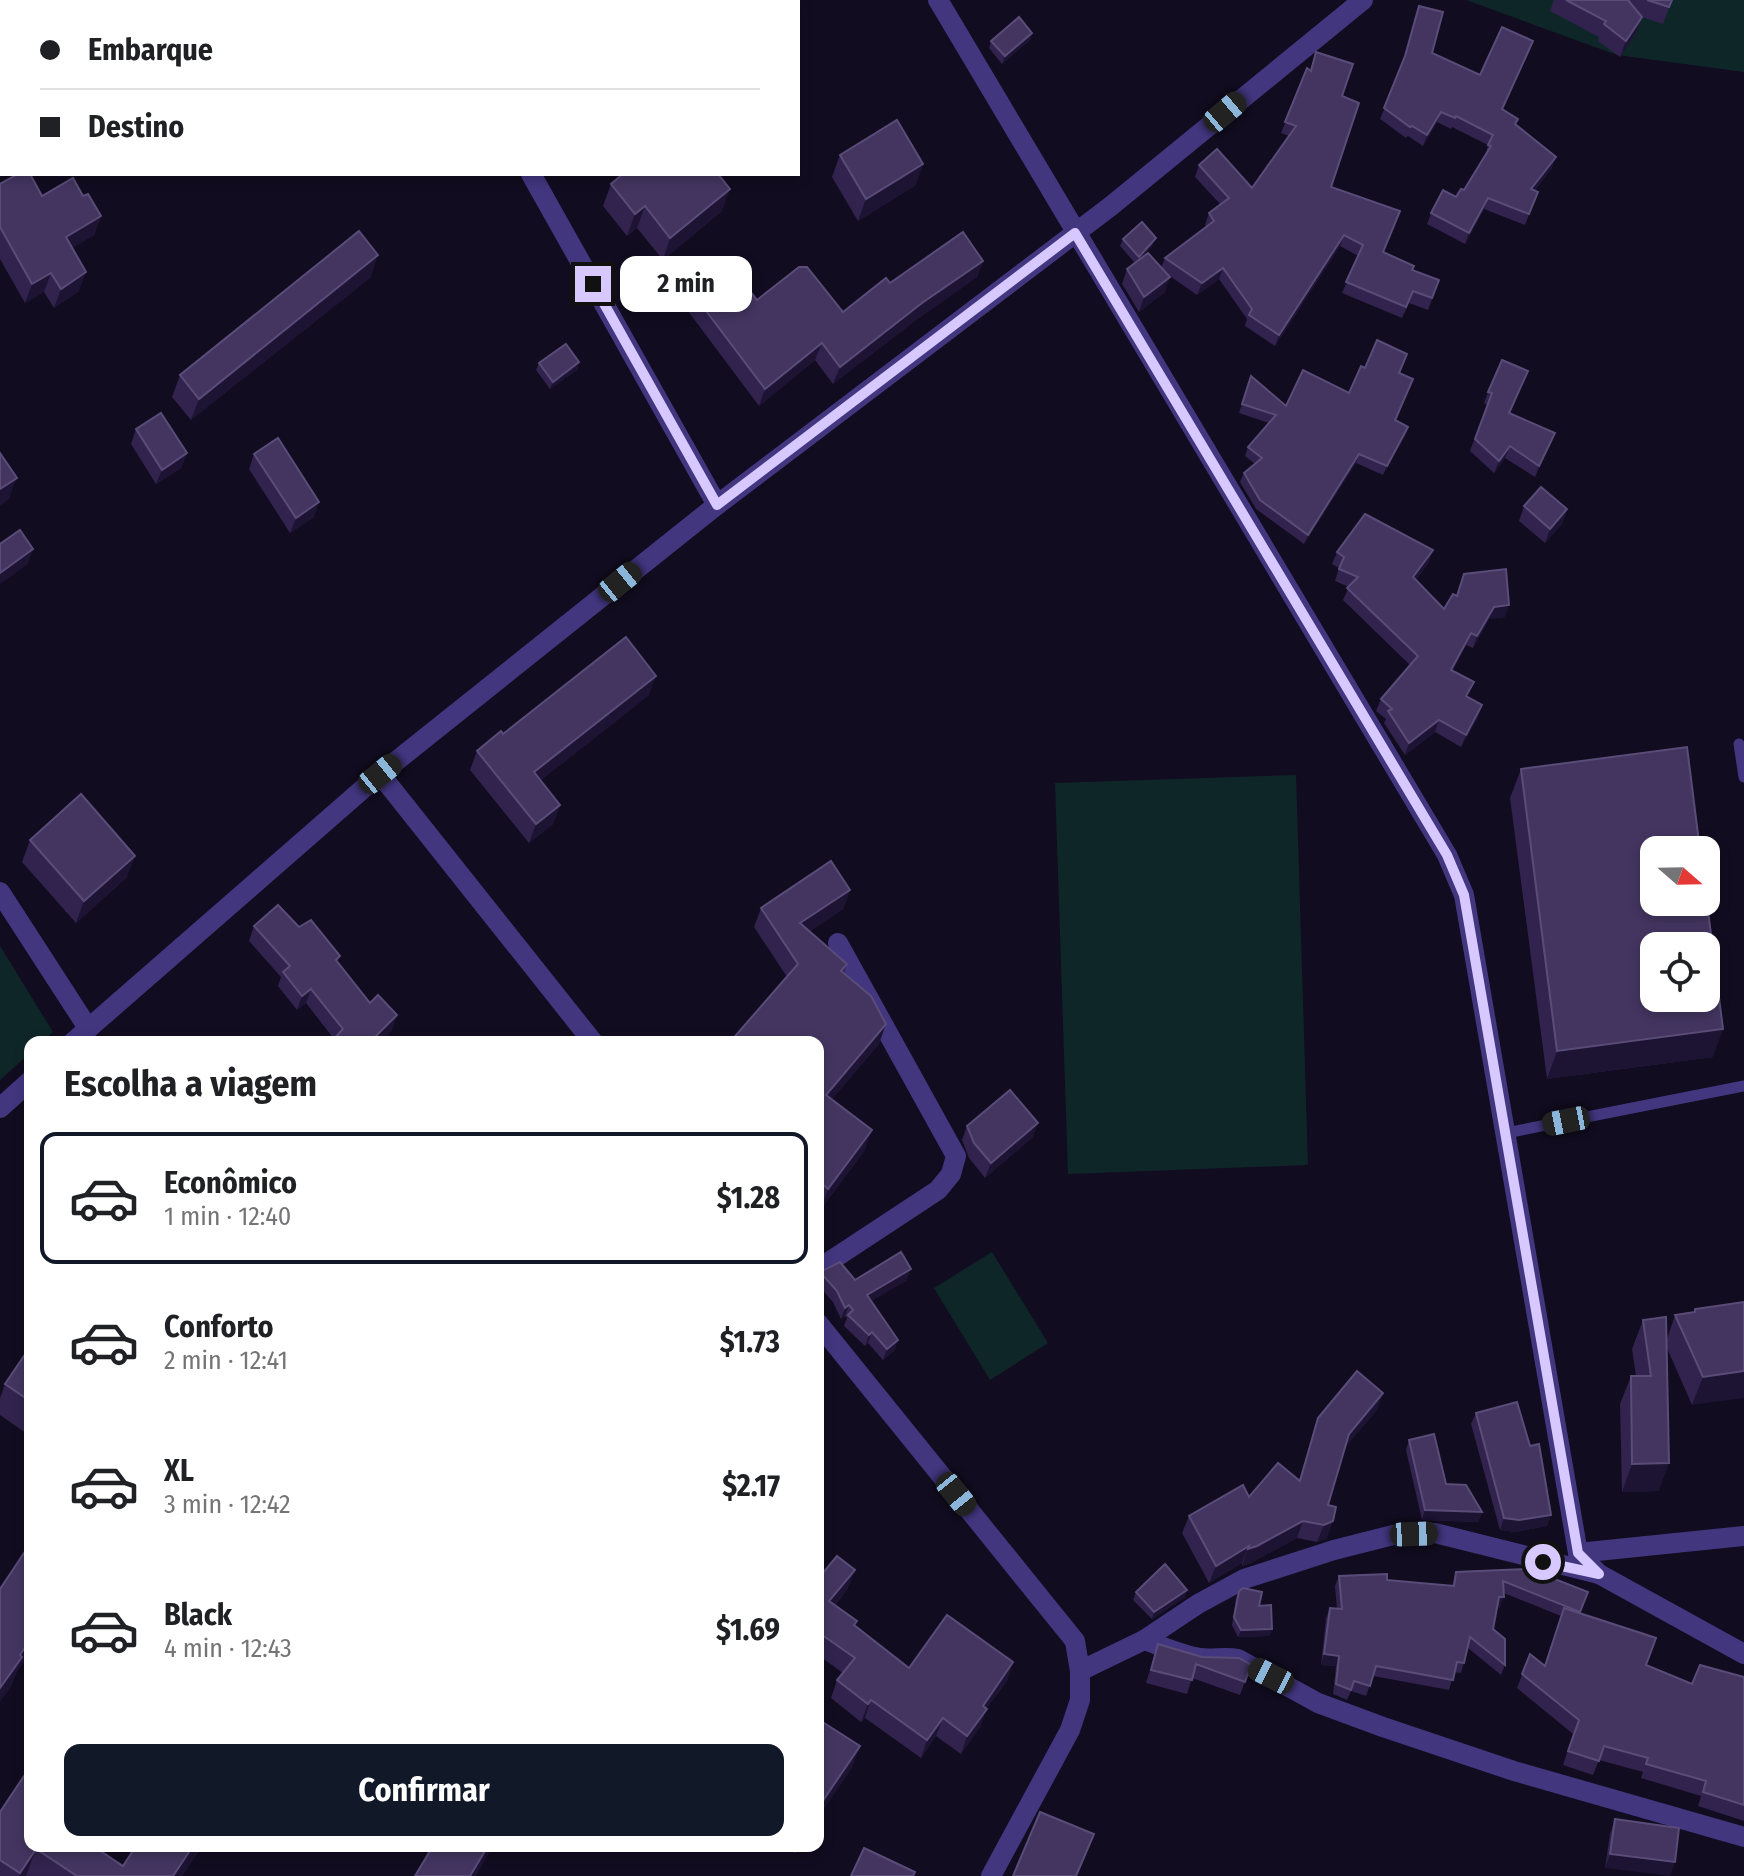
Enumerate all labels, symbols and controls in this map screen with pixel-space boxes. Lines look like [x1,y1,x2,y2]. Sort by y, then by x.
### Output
text: Embarque [88,32,213,68]
car [1199,87,1251,137]
text: Destino [88,109,184,145]
callout: 2 min [621,256,753,312]
route end [575,266,611,302]
text: 2 min [657,268,715,299]
car [594,558,646,606]
car [354,750,406,798]
north arrow [1640,836,1720,916]
map controls [1640,836,1720,1012]
button: locate [1640,932,1720,1012]
text: Escolha a viagem [64,1062,317,1106]
car [1540,1105,1592,1137]
icon: car [68,1162,140,1234]
text: Econômico [164,1165,297,1201]
text: $1.28 [717,1180,780,1216]
text: 1 min · 12:40 [164,1201,291,1232]
icon: car [68,1306,140,1378]
text: Conforto [164,1309,273,1345]
text: $1.73 [720,1324,780,1360]
text: 2 min · 12:41 [164,1345,288,1376]
icon: car [68,1450,140,1522]
text: XL [164,1453,194,1489]
text: $2.17 [722,1468,780,1504]
car [932,1468,980,1520]
text: 3 min · 12:42 [164,1489,291,1520]
car [1390,1521,1438,1547]
route start [1525,1544,1561,1580]
icon: car [68,1594,140,1666]
text: Black [164,1597,232,1633]
text: $1.69 [716,1612,780,1648]
text: 4 min · 12:43 [164,1633,292,1664]
car [1244,1654,1298,1698]
button: Confirmar [64,1744,784,1836]

